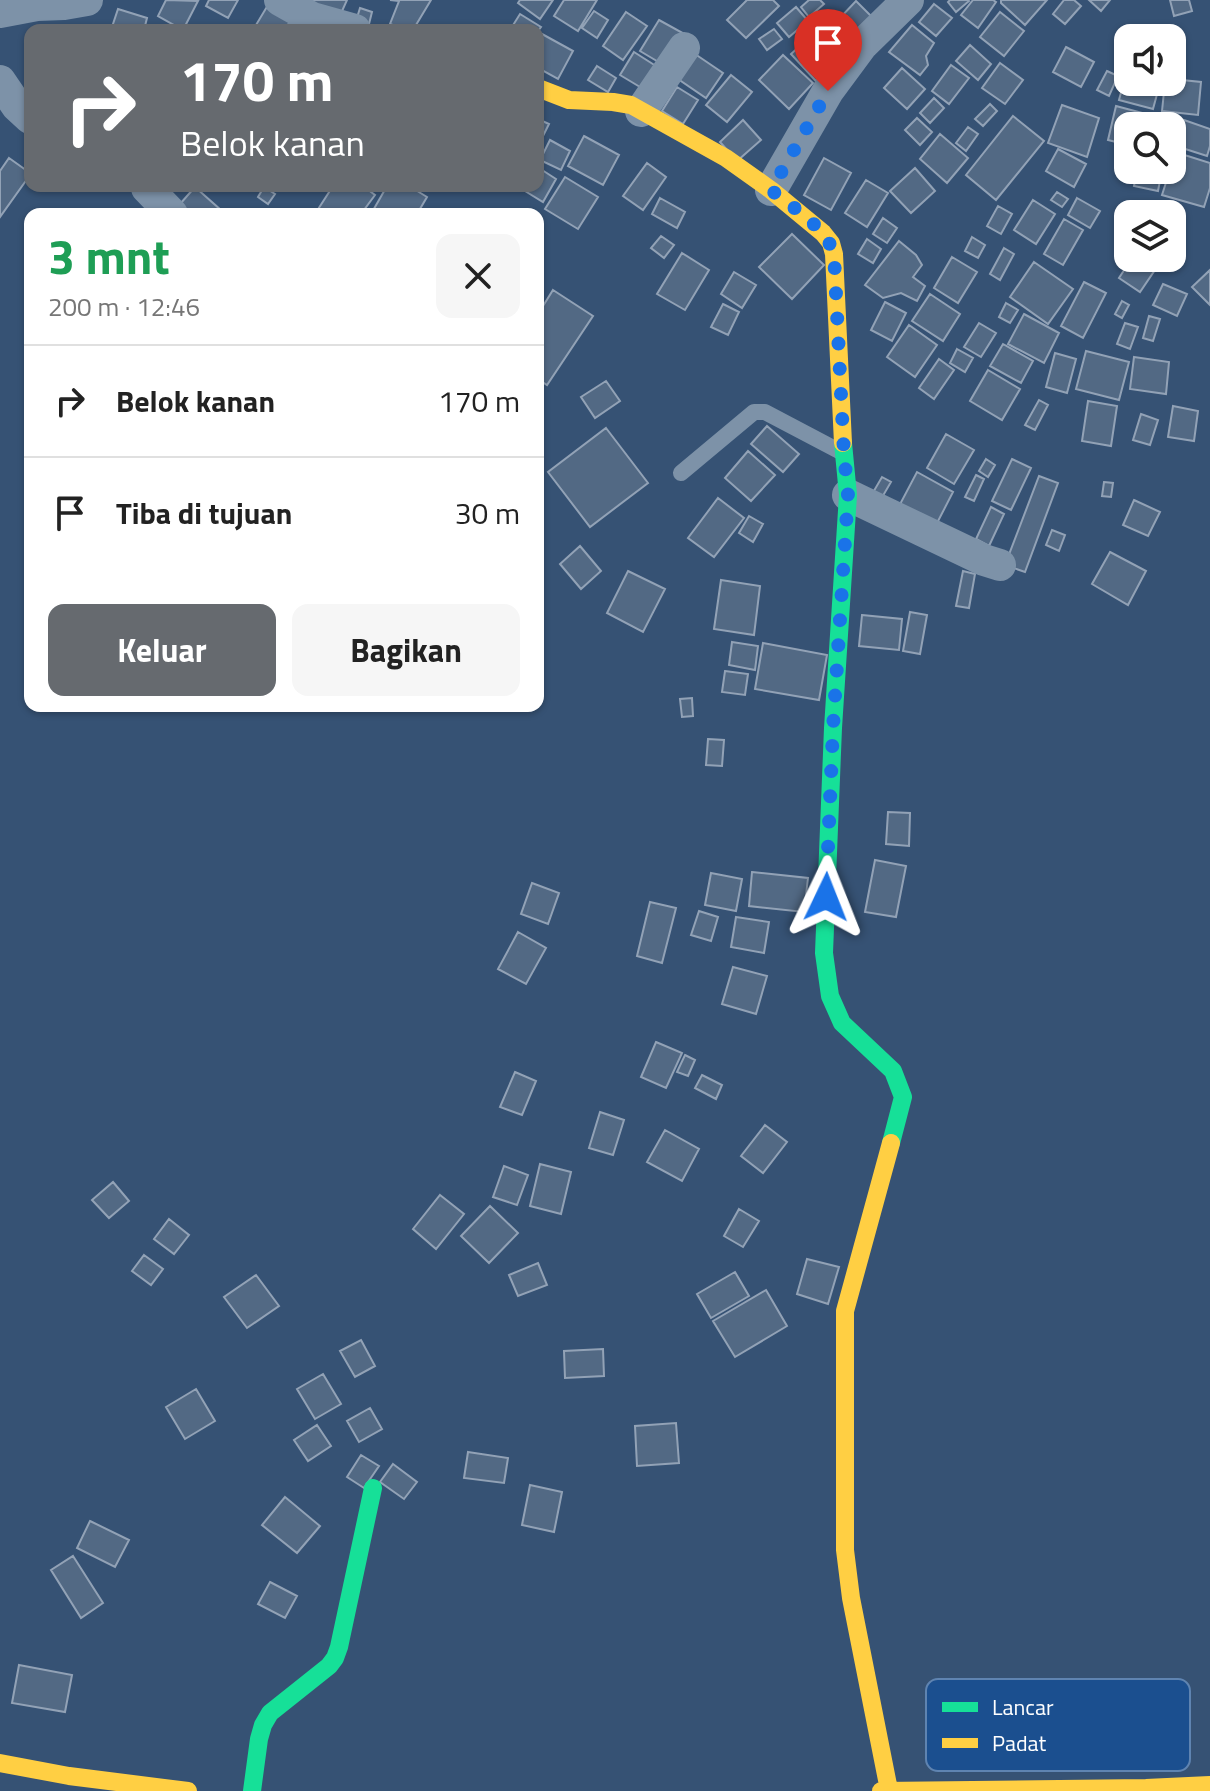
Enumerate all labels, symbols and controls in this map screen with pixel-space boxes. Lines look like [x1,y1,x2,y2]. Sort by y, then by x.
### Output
pin [794,9,862,91]
icon: arrive [806,21,850,65]
map controls [1114,24,1186,272]
button: sound [1114,24,1186,96]
text: 170 m [180,38,333,123]
icon: right [48,56,152,160]
button: search [1114,112,1186,184]
text: Belok kanan [180,115,365,170]
button: layers [1114,200,1186,272]
text: 3 mnt [48,220,170,293]
button: close [436,234,520,318]
text: 200 m · 12:46 [48,287,200,326]
text: Belok kanan [116,378,275,424]
text: 170 m [438,378,520,424]
icon: right [48,379,92,423]
text: Tiba di tujuan [116,490,292,536]
text: 30 m [455,490,520,536]
icon: arrive [48,491,92,535]
button: Keluar [48,604,276,696]
button: Bagikan [292,604,520,696]
position arrow [784,855,868,939]
legend [926,1679,1190,1771]
text: Lancar [992,1690,1054,1724]
text: Padat [992,1726,1047,1760]

